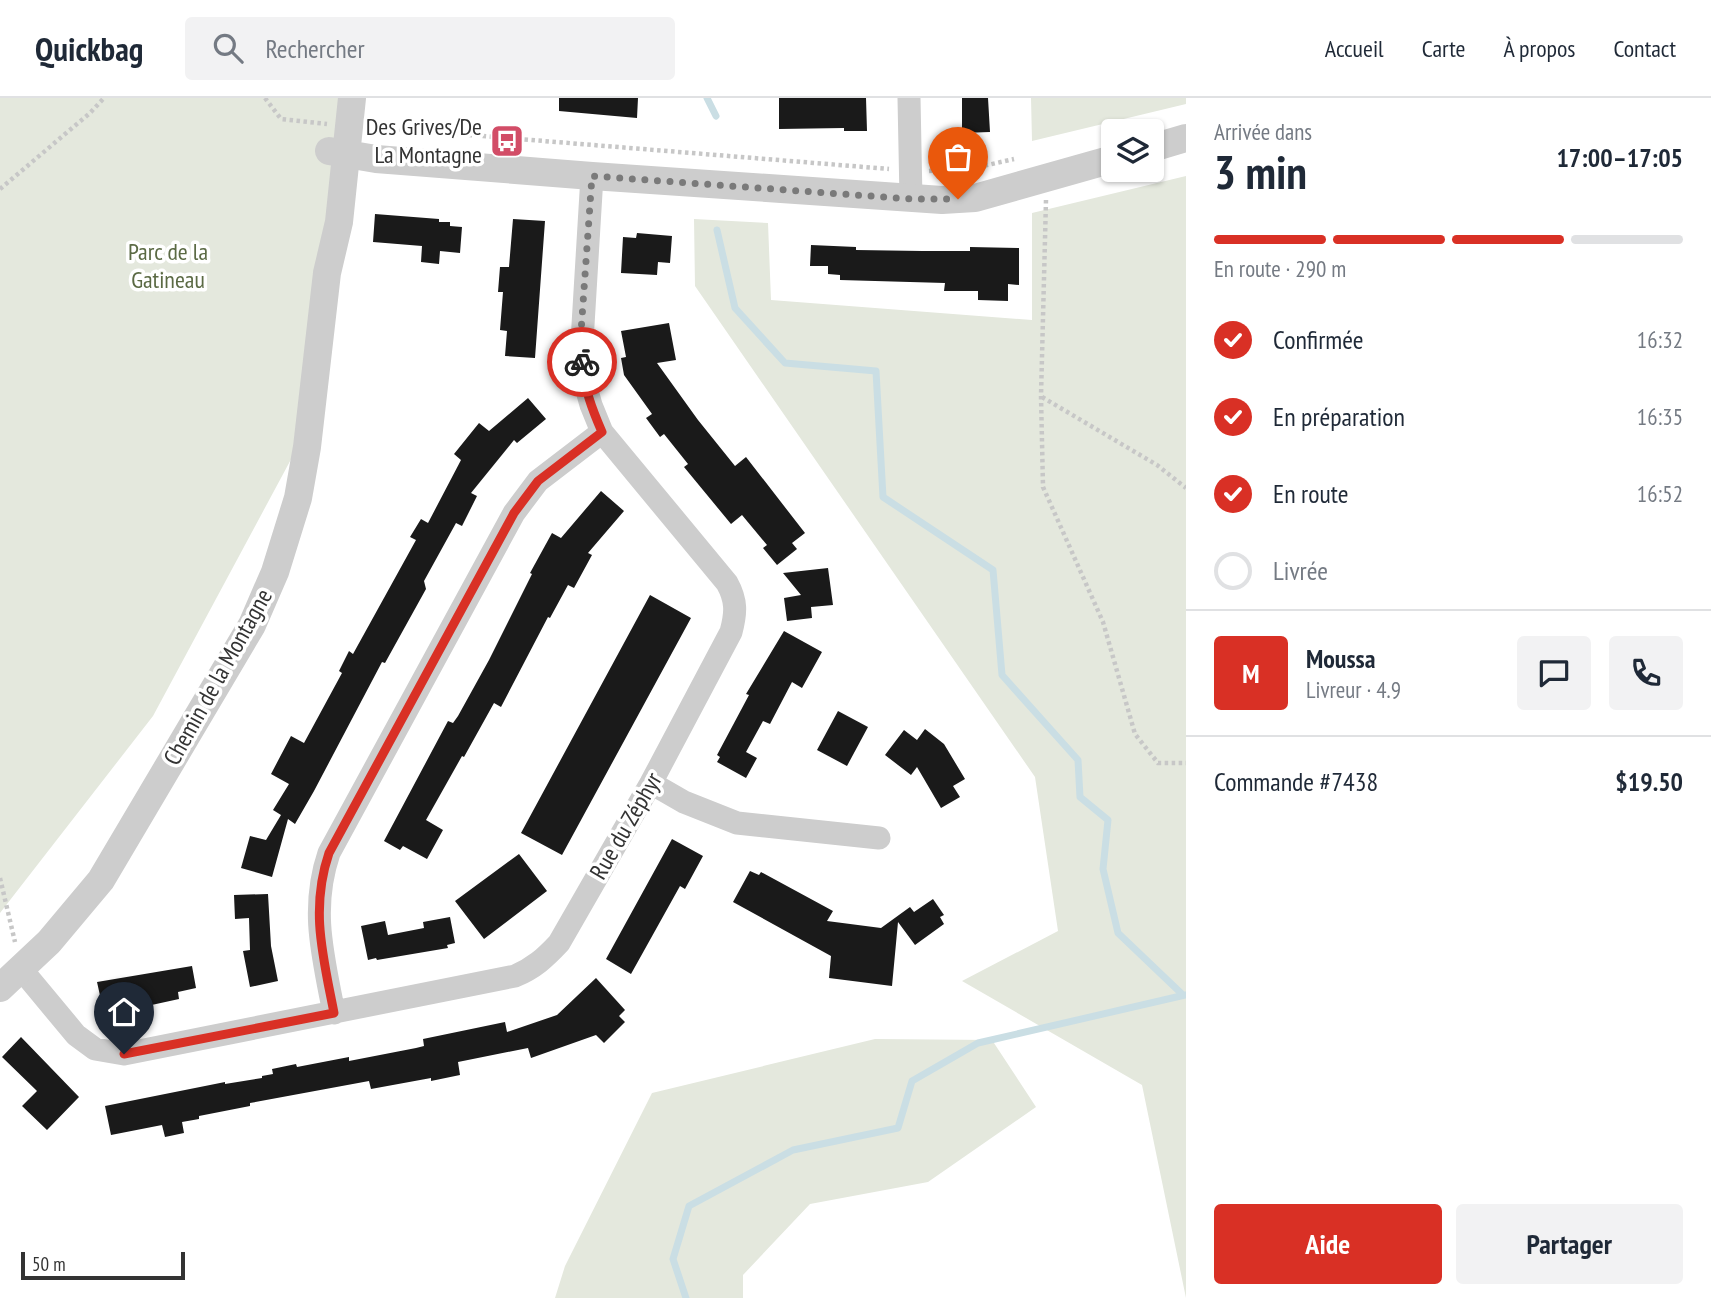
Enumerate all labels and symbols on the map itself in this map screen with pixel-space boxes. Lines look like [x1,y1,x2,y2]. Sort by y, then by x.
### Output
place label: Des Grives/De La Montagne [366,111,482,170]
bus stop icon: Des Grives/De La Montagne [488,122,526,160]
pin [928,127,988,199]
park label: Parc de la Gatineau [128,236,208,295]
courier [547,327,617,397]
street label: Chemin de la Montagne [156,583,279,770]
street label: Rue du Zéphyr [583,766,669,885]
pin [94,982,154,1054]
scale bar [21,1249,186,1281]

